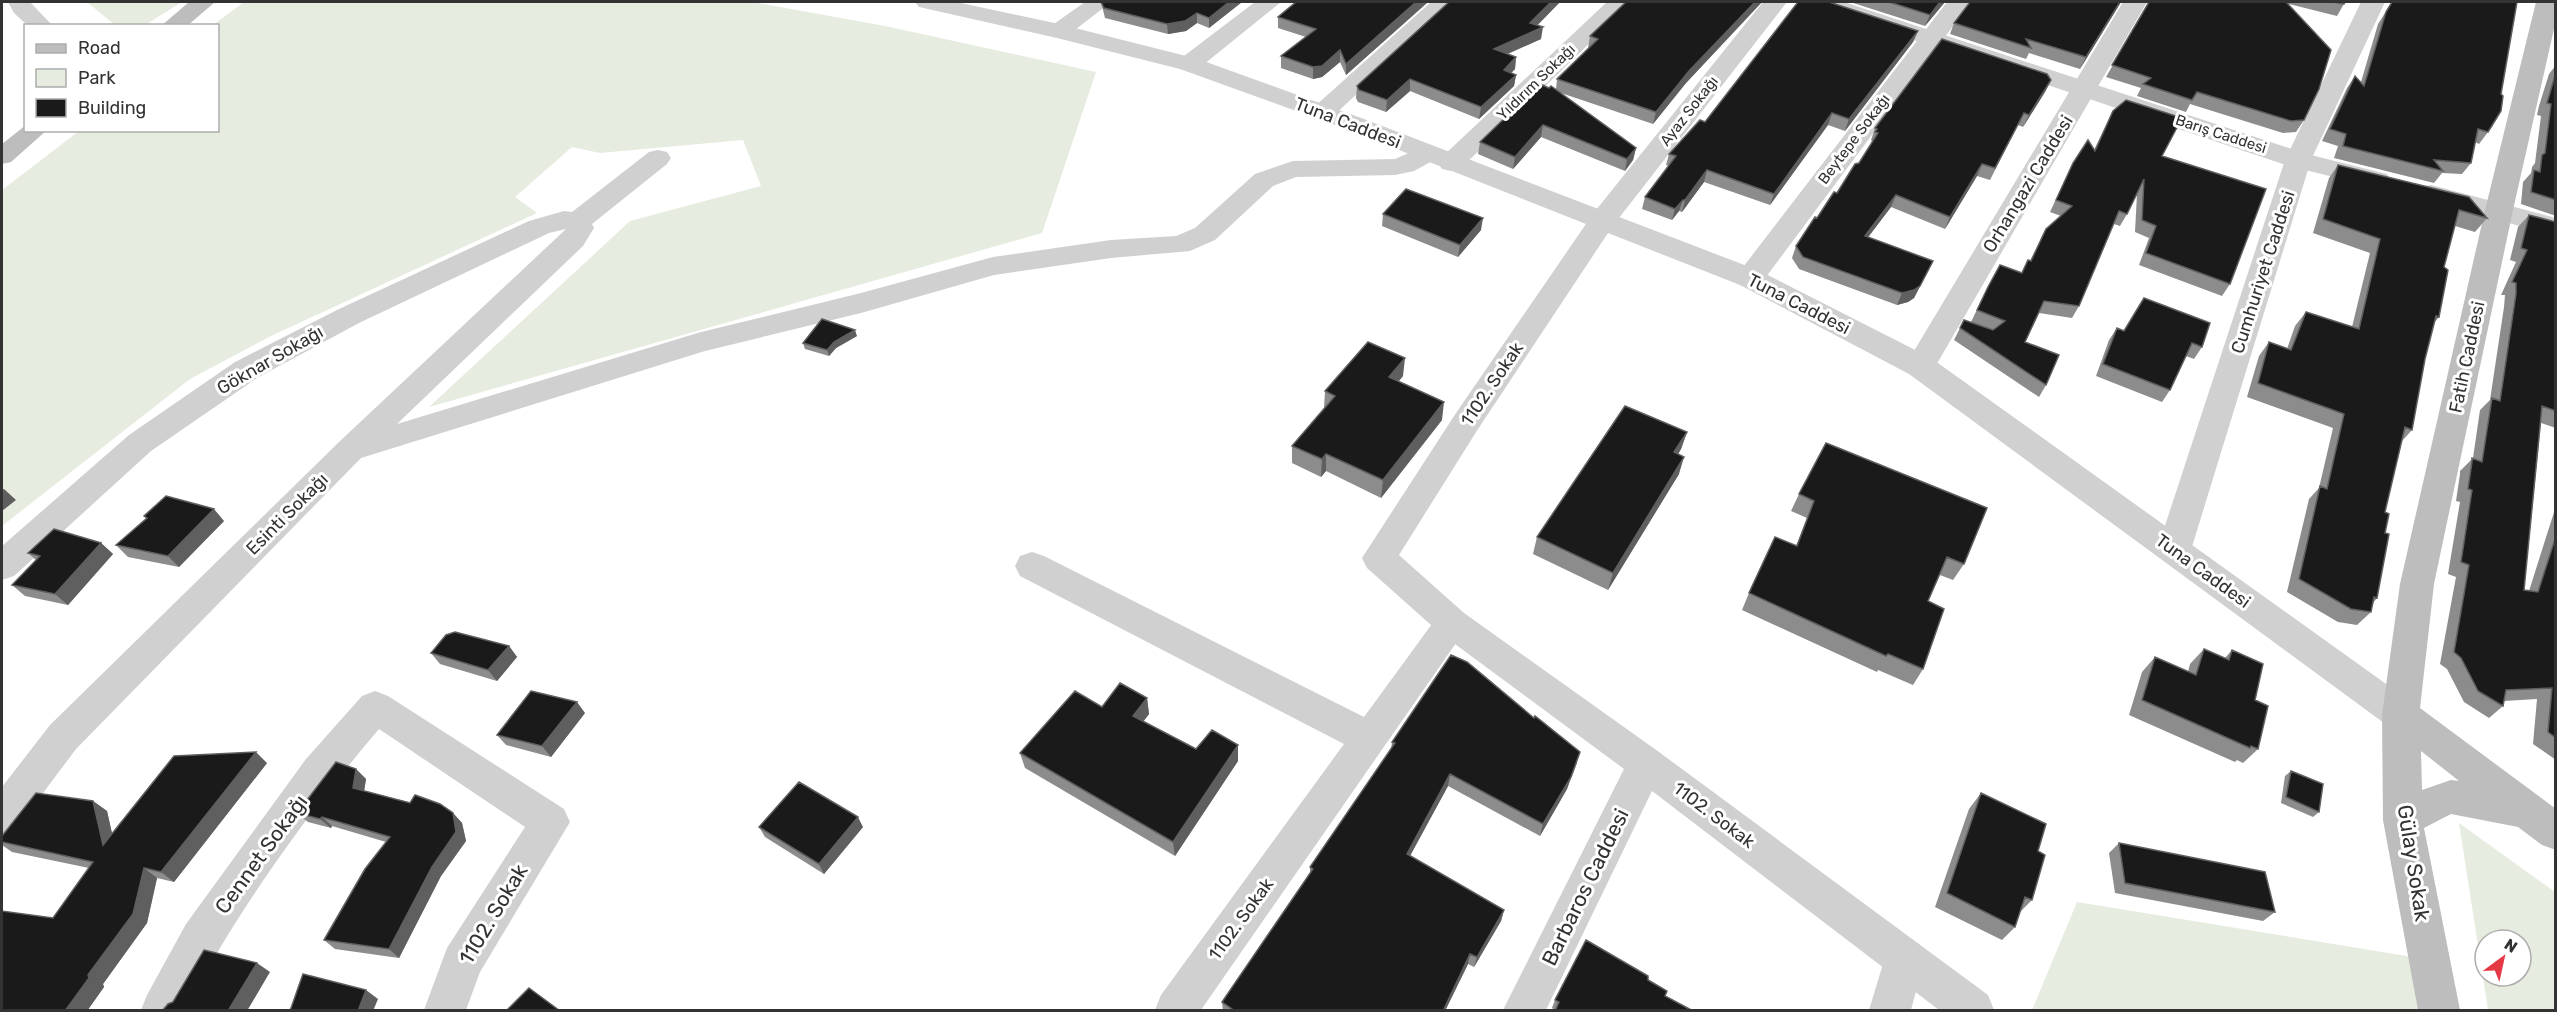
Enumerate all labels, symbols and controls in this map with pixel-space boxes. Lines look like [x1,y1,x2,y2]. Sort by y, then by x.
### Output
legend [24,24,219,132]
text: Road [78,37,121,59]
street label: Yıldırım Sokağı [1493,40,1579,124]
text: Park [78,67,116,89]
street label: Ayaz Sokağı [1656,73,1722,149]
street label: Beytepe Sokağı [1814,90,1894,188]
street label: Tuna Caddesi [1292,93,1404,153]
text: Building [78,97,146,119]
street label: Orhangazi Caddesi [1978,111,2078,257]
street label: Barış Caddesi [2173,111,2269,157]
street label: Cumhuriyet Caddesi [2226,188,2300,356]
street label: Tuna Caddesi [1744,269,1854,339]
street label: Fatih Caddesi [2444,299,2490,415]
street label: Göknar Sokağı [213,321,327,399]
street label: 1102. Sokak [1456,337,1528,430]
street label: Esinti Sokağı [241,468,333,560]
street label: Tuna Caddesi [2151,529,2255,613]
street label: 1102. Sokak [1669,777,1760,853]
street label: Cennet Sokağı [209,790,313,918]
street label: Gülay Sokak [2392,803,2436,923]
street label: Barbaros Caddesi [1536,804,1634,970]
street label: 1102. Sokak [453,859,533,969]
street label: 1102. Sokak [1204,873,1279,964]
north arrow [2473,928,2533,988]
text: N [2501,935,2521,957]

